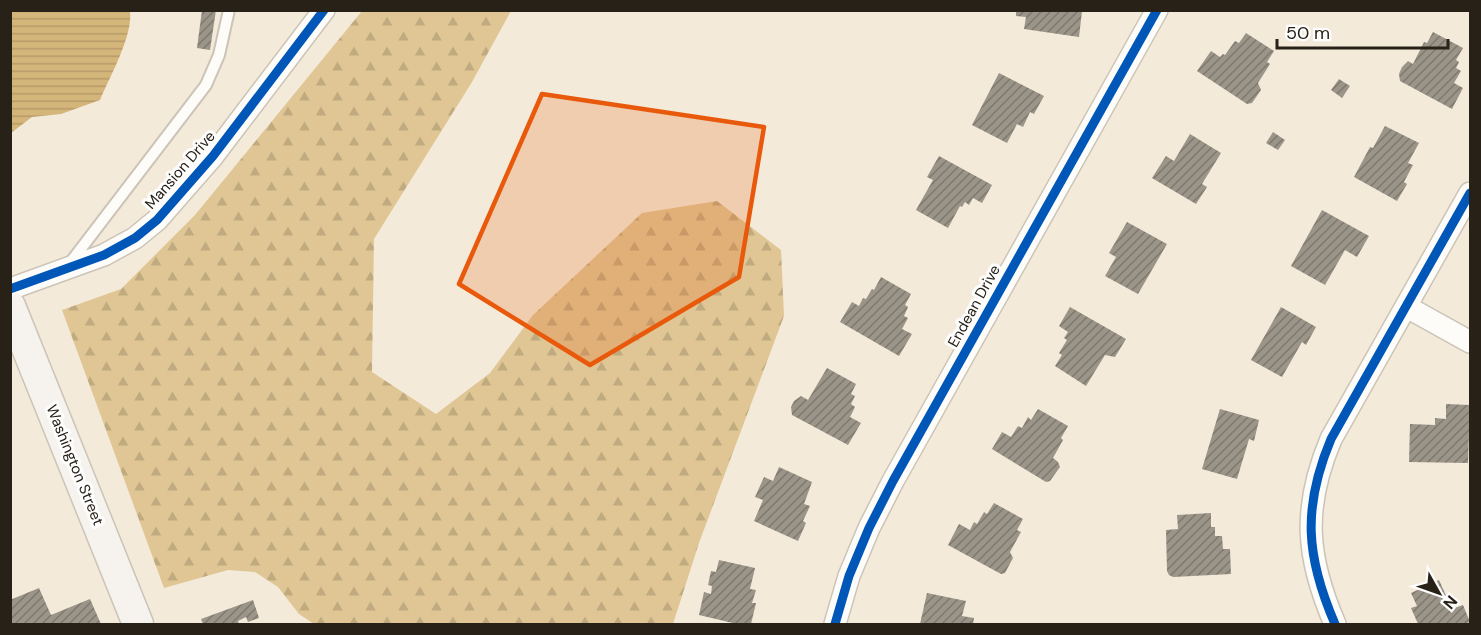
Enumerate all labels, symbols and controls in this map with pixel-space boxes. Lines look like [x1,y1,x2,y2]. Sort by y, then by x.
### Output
scale bar [1277,12,1448,50]
text: 50 m [1286,21,1330,45]
street label: Mansion Drive [140,127,220,213]
street label: Endean Drive [943,261,1005,351]
street label: Washington Street [42,402,108,528]
north arrow [1409,563,1469,623]
text: N [1438,591,1462,614]

